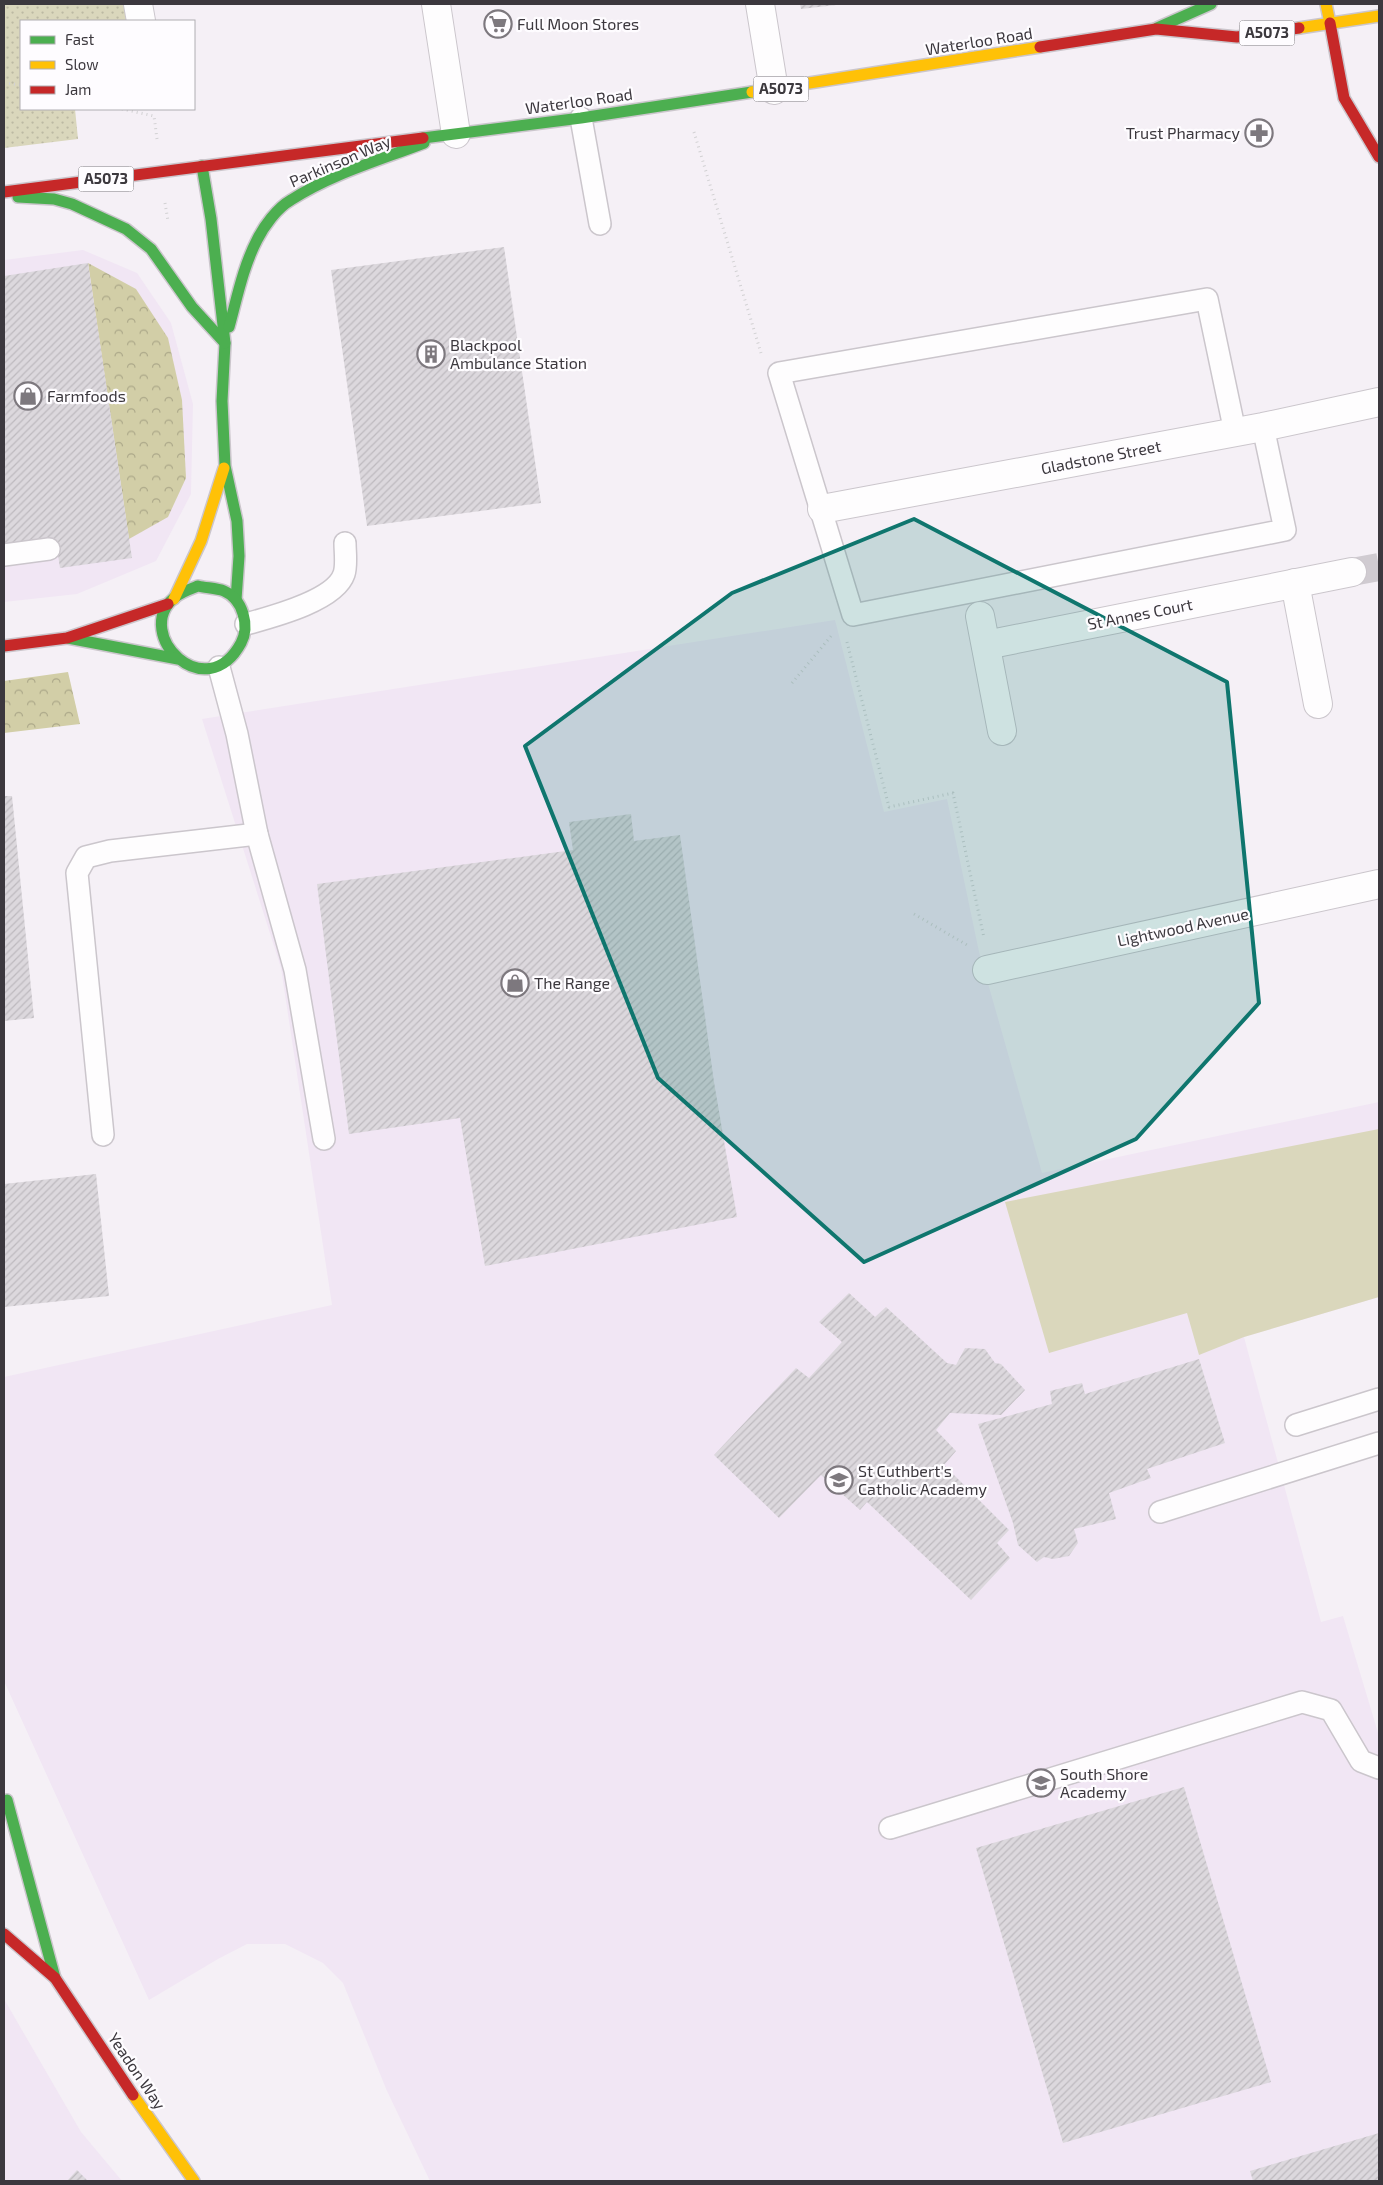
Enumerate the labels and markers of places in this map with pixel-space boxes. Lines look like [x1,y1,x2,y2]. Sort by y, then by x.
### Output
supermarket icon: Full Moon Stores [483,9,513,39]
place label: Full Moon Stores [517,14,639,33]
pharmacy icon: Trust Pharmacy [1244,118,1274,148]
place label: Trust Pharmacy [1126,123,1241,142]
place label: Blackpool Ambulance Station [450,335,587,372]
building icon: Blackpool Ambulance Station [416,339,446,369]
shop icon: Farmfoods [13,381,43,411]
place label: Farmfoods [47,386,126,405]
shop icon: The Range [500,968,530,998]
place label: The Range [534,973,610,992]
place label: St Cuthbert's Catholic Academy [858,1461,987,1498]
school or university icon: St Cuthbert's Catholic Academy [824,1465,854,1495]
place label: South Shore Academy [1060,1764,1148,1801]
school or university icon: South Shore Academy [1026,1768,1056,1798]

